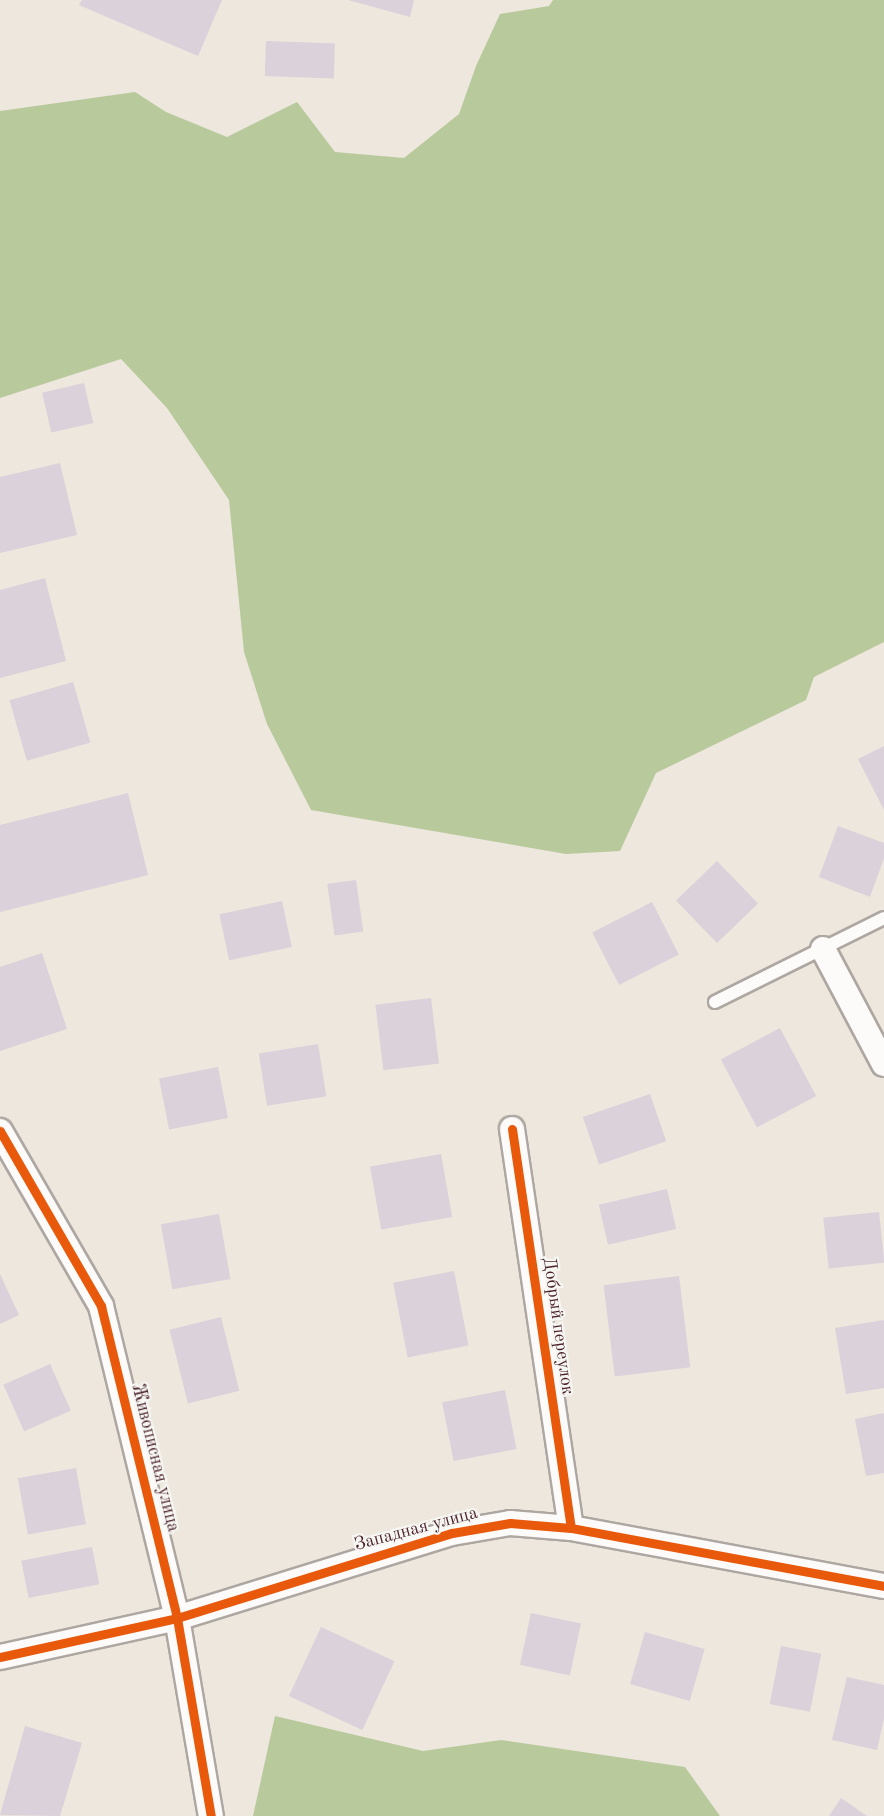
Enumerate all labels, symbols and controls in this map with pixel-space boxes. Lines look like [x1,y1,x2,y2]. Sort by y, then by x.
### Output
street label: Добрый переулок [538,1256,578,1396]
street label: Живописная улица [126,1382,184,1534]
street label: Западная улица [352,1502,480,1556]

